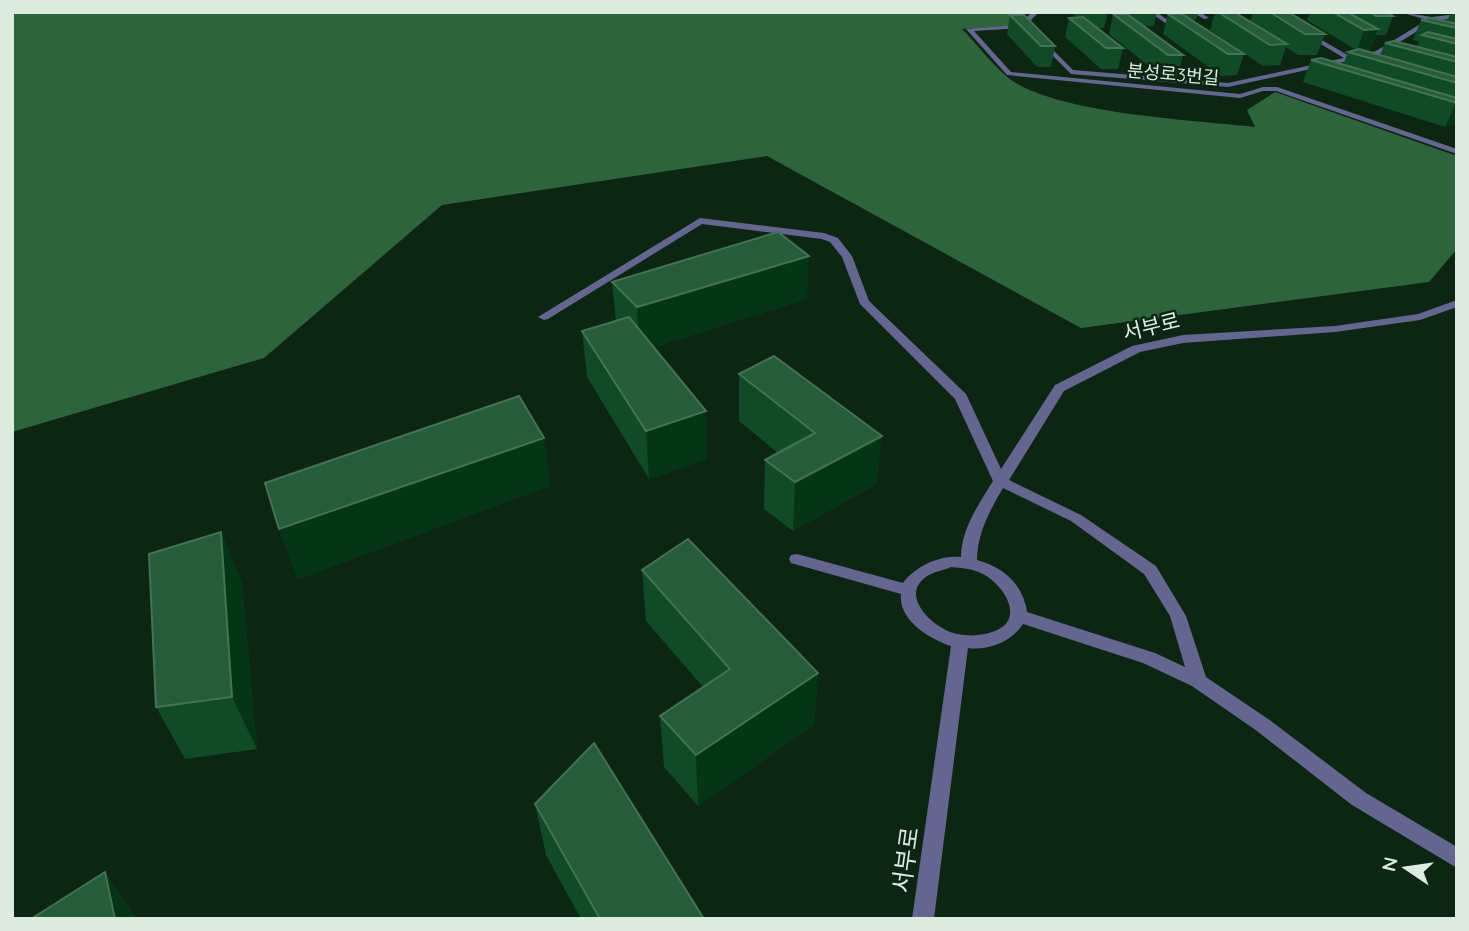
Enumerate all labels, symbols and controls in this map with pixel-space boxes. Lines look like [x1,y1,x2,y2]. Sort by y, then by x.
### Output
street label: 분성로3번길 [1126,59,1220,89]
street label: 서부로 [1120,306,1182,346]
street label: 서부로 [886,825,924,895]
north arrow [1371,833,1441,903]
text: N [1376,855,1403,874]

